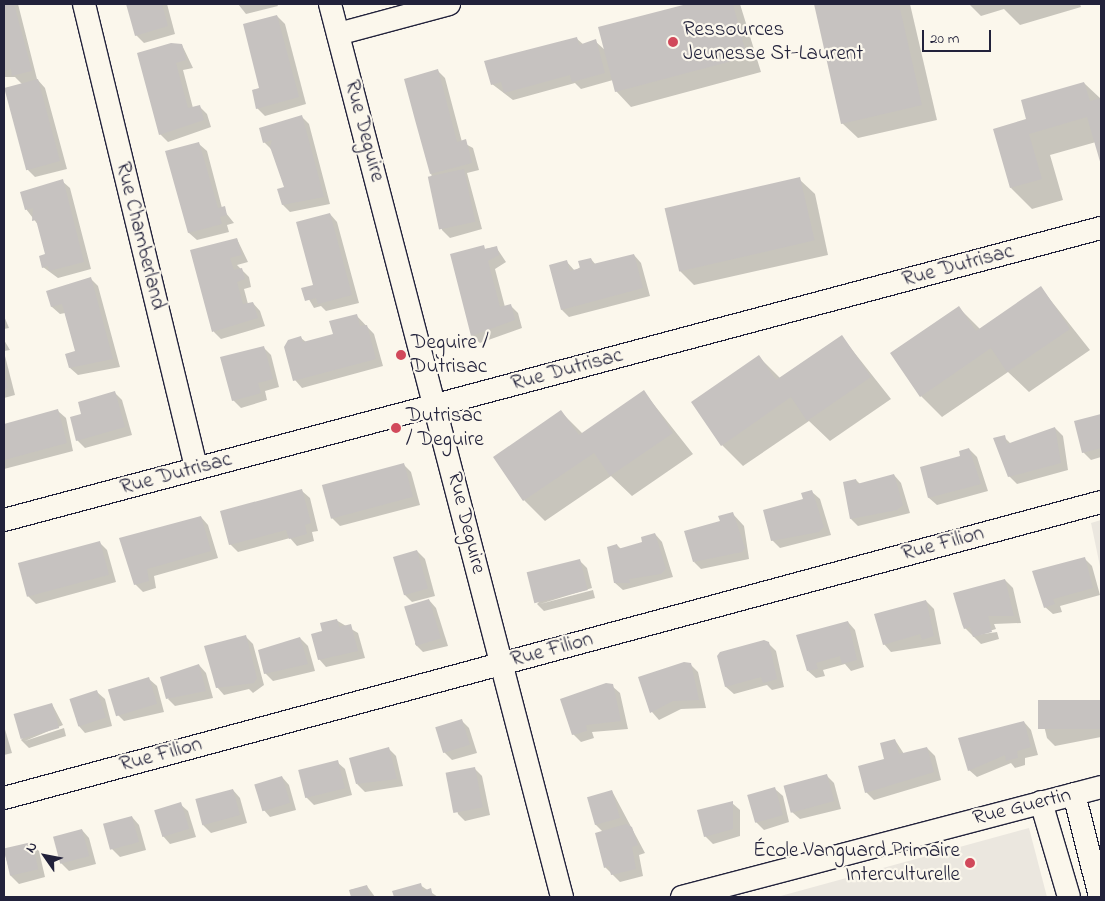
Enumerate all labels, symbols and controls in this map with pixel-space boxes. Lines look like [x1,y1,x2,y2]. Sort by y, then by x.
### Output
place label: Ressources Jeunesse St-Laurent [683,17,863,67]
scale bar [925,20,994,52]
text: 20 m [930,28,959,50]
marker: Ressources Jeunesse St-Laurent [667,36,679,48]
street label: Rue Deguire [338,77,390,185]
street label: Rue Chamberland [109,160,171,312]
street label: Rue Dutrisac [900,239,1016,293]
place label: Deguire / Dutrisac [411,330,489,380]
street label: Rue Dutrisac [509,343,625,397]
marker: Deguire / Dutrisac [395,349,407,361]
place label: Dutrisac / Deguire [406,403,484,453]
marker: Dutrisac / Deguire [390,422,402,434]
street label: Rue Dutrisac [118,447,234,501]
street label: Rue Deguire [441,469,491,577]
street label: Rue Filion [899,521,987,567]
street label: Rue Filion [508,627,596,673]
street label: Rue Filion [117,732,205,778]
street label: Rue Guertin [970,783,1074,831]
north arrow [20,831,70,881]
text: N [21,838,43,857]
place label: École Vanguard Primaire Interculturelle [753,838,960,888]
marker: École Vanguard Primaire Interculturelle [964,857,976,869]

